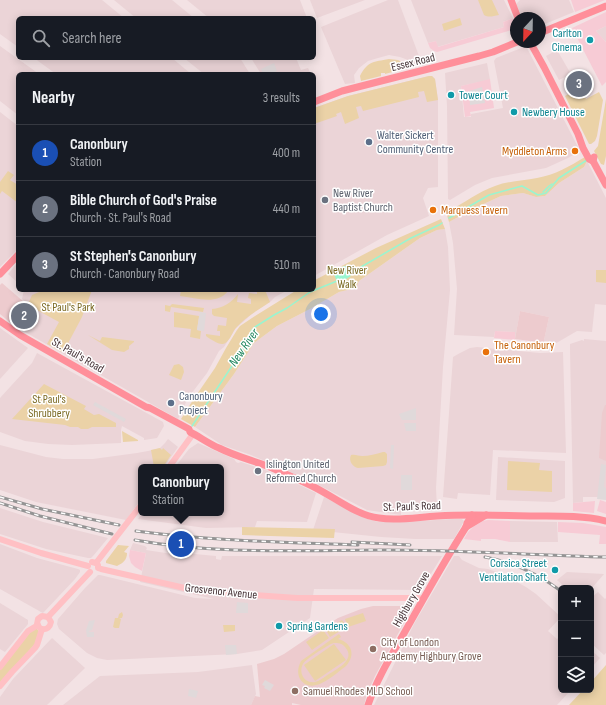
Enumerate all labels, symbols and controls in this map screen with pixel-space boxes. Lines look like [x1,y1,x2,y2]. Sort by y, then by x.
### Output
north arrow [510,12,546,48]
search box [16,16,316,60]
place label: Carlton Cinema [552,26,582,55]
icon: search [30,27,52,49]
text: Search here [62,29,122,48]
marker: Carlton Cinema [585,35,595,45]
street label: Essex Road [390,50,437,75]
pin: 3 [566,69,592,99]
text: Nearby [32,88,75,108]
place label: Tower Court [459,88,508,103]
text: 3 results [263,90,300,106]
marker: Tower Court [446,90,456,100]
place label: Newbery House [522,105,585,120]
marker: Newbery House [509,107,519,117]
place label: Walter Sickert Community Centre [377,128,453,157]
text: Canonbury [70,135,128,154]
marker: Walter Sickert Community Centre [364,137,374,147]
place label: Myddleton Arms [502,144,567,159]
text: 1 [42,145,48,161]
text: 400 m [273,145,300,161]
marker: Myddleton Arms [570,146,580,156]
text: Station [70,154,102,170]
place label: New River Baptist Church [333,186,393,215]
text: Bible Church of God's Praise [70,191,217,210]
marker: New River Baptist Church [320,195,330,205]
text: 2 [42,201,48,217]
text: 440 m [273,201,300,217]
place label: Marquess Tavern [441,203,508,218]
marker: Marquess Tavern [428,205,438,215]
text: Church · St. Paul's Road [70,210,171,226]
text: St Stephen's Canonbury [70,247,196,266]
text: 3 [42,257,48,273]
text: 510 m [274,257,300,273]
park label: New River Walk [327,263,368,292]
text: Church · Canonbury Road [70,266,179,282]
park label: St Paul's Park [41,300,95,315]
pin: 2 [11,301,37,331]
your location [311,304,331,324]
water label: New River [225,324,263,370]
street label: St. Paul's Road [49,334,107,376]
place label: The Canonbury Tavern [494,338,555,367]
marker: The Canonbury Tavern [481,347,491,357]
place label: Canonbury Project [179,389,223,418]
park label: St Paul's Shrubbery [28,392,70,421]
marker: Canonbury Project [166,398,176,408]
place label: Islington United Reformed Church [266,457,336,486]
popup [138,464,224,516]
marker: Islington United Reformed Church [253,466,263,476]
text: Canonbury [152,473,210,492]
text: Station [152,492,184,508]
street label: St. Paul's Road [383,498,441,515]
pin: 1 [168,529,194,559]
place label: Corsica Street Ventilation Shaft [479,556,547,585]
marker: Corsica Street Ventilation Shaft [550,565,560,575]
street label: Highbury Grove [389,569,433,630]
street label: Grosvenor Avenue [184,580,258,603]
map controls [558,585,594,693]
button: + [558,585,594,621]
place label: Spring Gardens [287,619,348,634]
marker: Spring Gardens [274,621,284,631]
button: − [558,621,594,657]
place label: City of London Academy Highbury Grove [380,635,482,664]
marker: City of London Academy Highbury Grove [368,644,378,654]
button: layers [558,657,594,693]
place label: Samuel Rhodes MLD School [303,684,413,699]
marker: Samuel Rhodes MLD School [290,686,300,696]

